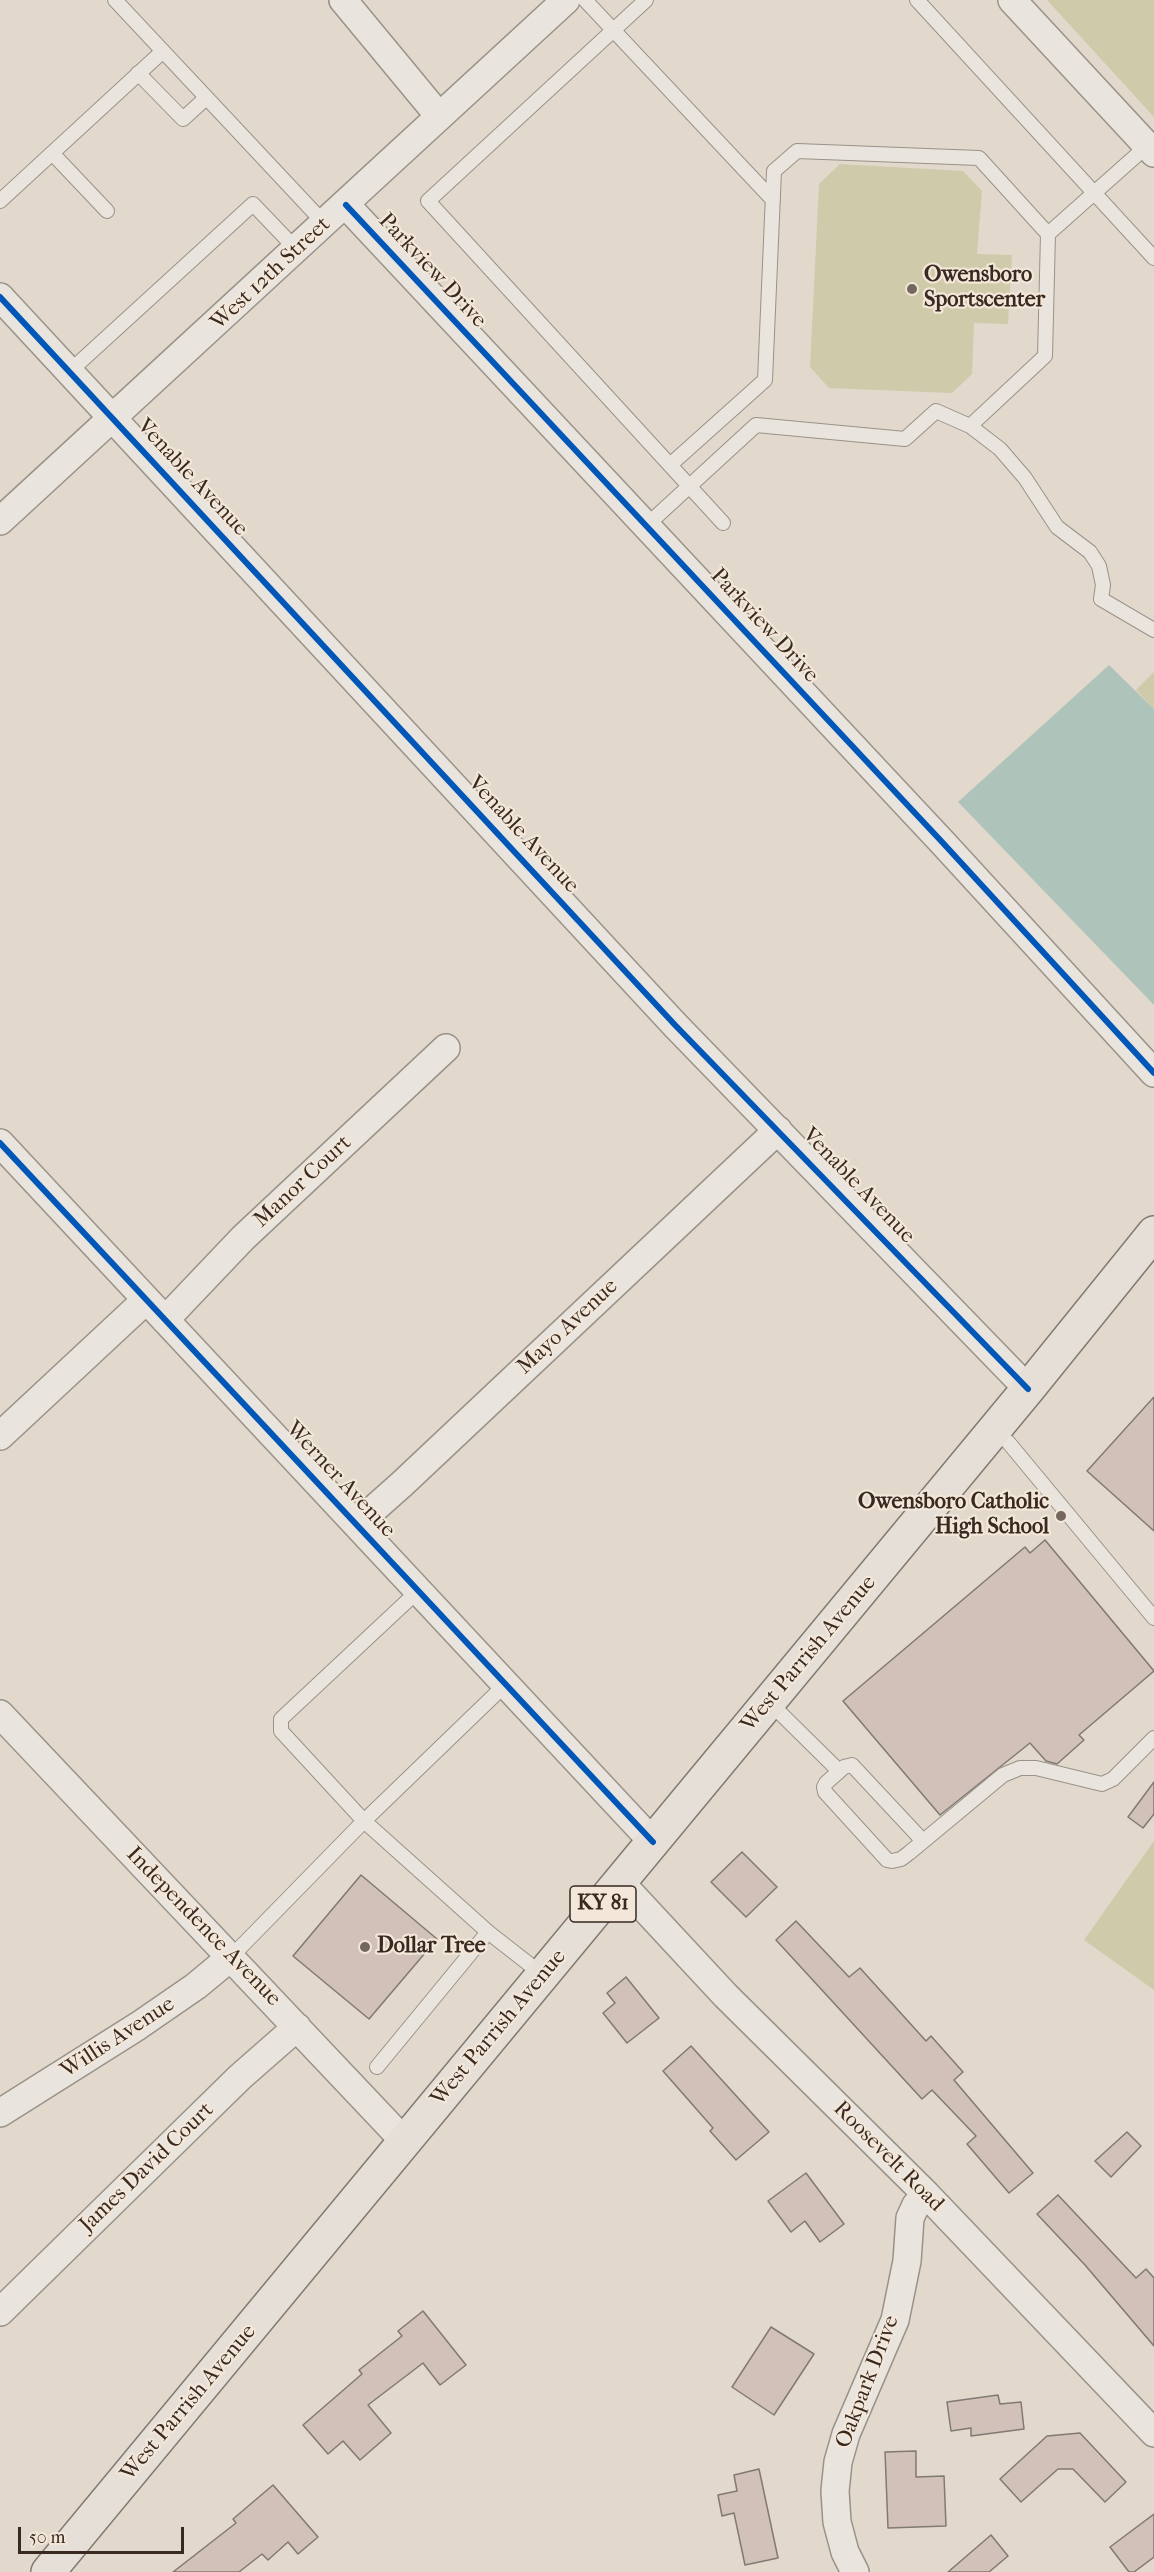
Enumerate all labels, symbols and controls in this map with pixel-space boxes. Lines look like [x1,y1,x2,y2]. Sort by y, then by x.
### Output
street label: Parkview Drive [372,208,492,334]
street label: West 12th Street [206,212,336,336]
place label: Owensboro Sportscenter [924,263,1045,314]
marker: Owensboro Sportscenter [905,282,919,296]
street label: Venable Avenue [131,414,253,542]
street label: Parkview Drive [704,563,824,689]
street label: Venable Avenue [462,771,584,899]
street label: Venable Avenue [796,1123,920,1249]
street label: Manor Court [249,1130,357,1234]
street label: Mayo Avenue [512,1274,624,1380]
street label: Werner Avenue [280,1417,400,1543]
place label: Owensboro Catholic High School [858,1490,1049,1542]
marker: Owensboro Catholic High School [1054,1509,1068,1523]
street label: West Parrish Avenue [736,1570,882,1738]
street label: Independence Avenue [120,1842,286,2012]
road number: KY 81 [570,1886,636,1922]
place label: Dollar Tree [377,1934,486,1960]
marker: Dollar Tree [358,1940,372,1954]
street label: West Parrish Avenue [426,1944,572,2112]
street label: Willis Avenue [56,1991,180,2085]
street label: Roosevelt Road [827,2096,949,2218]
street label: James David Court [74,2097,220,2239]
street label: Oakpark Drive [831,2312,905,2452]
street label: West Parrish Avenue [116,2319,262,2487]
scale bar [21,2515,188,2553]
text: 50 m [29,2527,65,2548]

